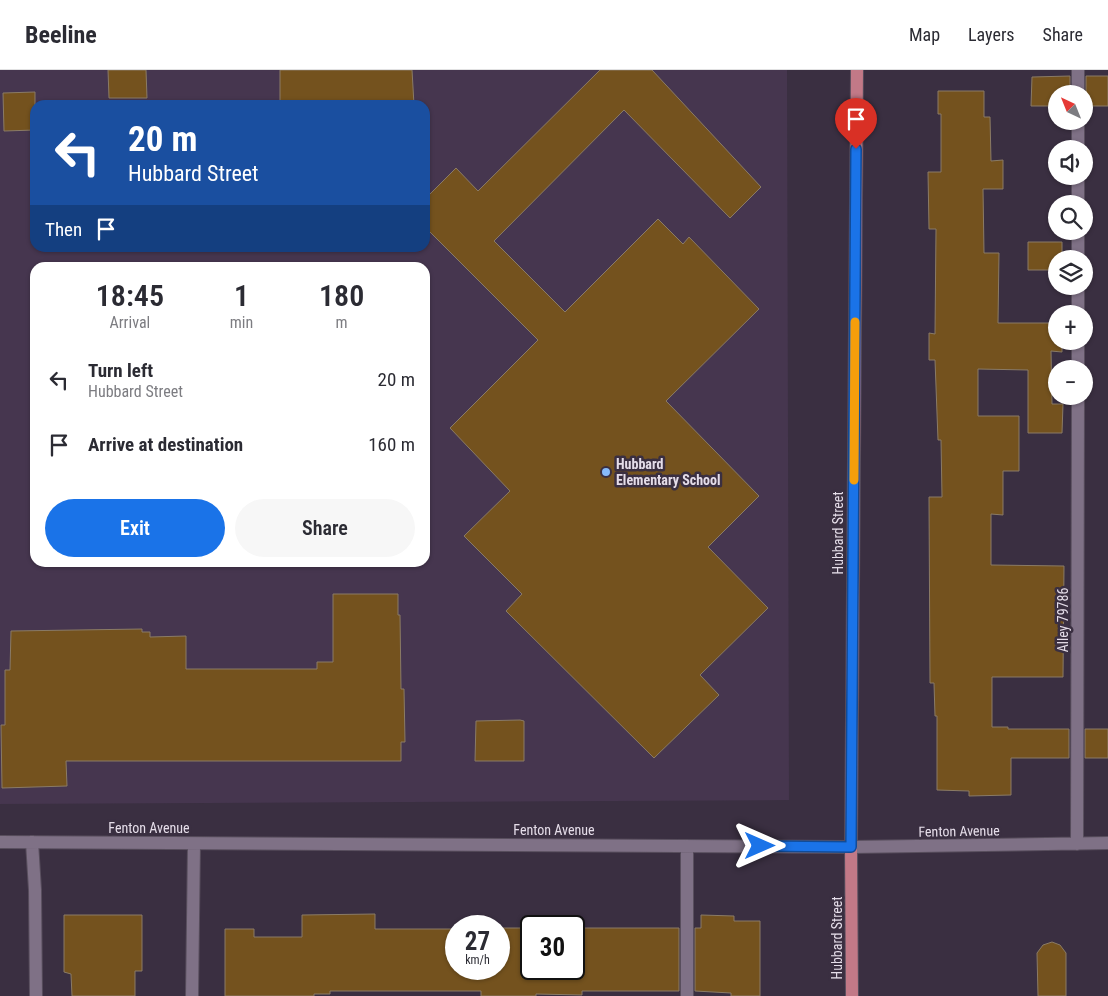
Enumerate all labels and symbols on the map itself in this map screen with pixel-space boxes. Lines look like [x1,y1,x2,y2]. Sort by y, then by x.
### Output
north arrow [1048,85,1092,130]
pin [835,98,877,149]
place label: Hubbard Elementary School [616,456,721,488]
marker: Hubbard Elementary School [600,466,612,478]
street label: Hubbard Street [830,491,846,575]
street label: Alley 79786 [1055,588,1071,652]
position arrow [733,819,785,871]
street label: Fenton Avenue [108,820,190,836]
street label: Fenton Avenue [513,822,595,838]
street label: Fenton Avenue [918,822,1000,840]
street label: Hubbard Street [829,896,845,980]
speed limit sign: 30 [520,915,585,980]

